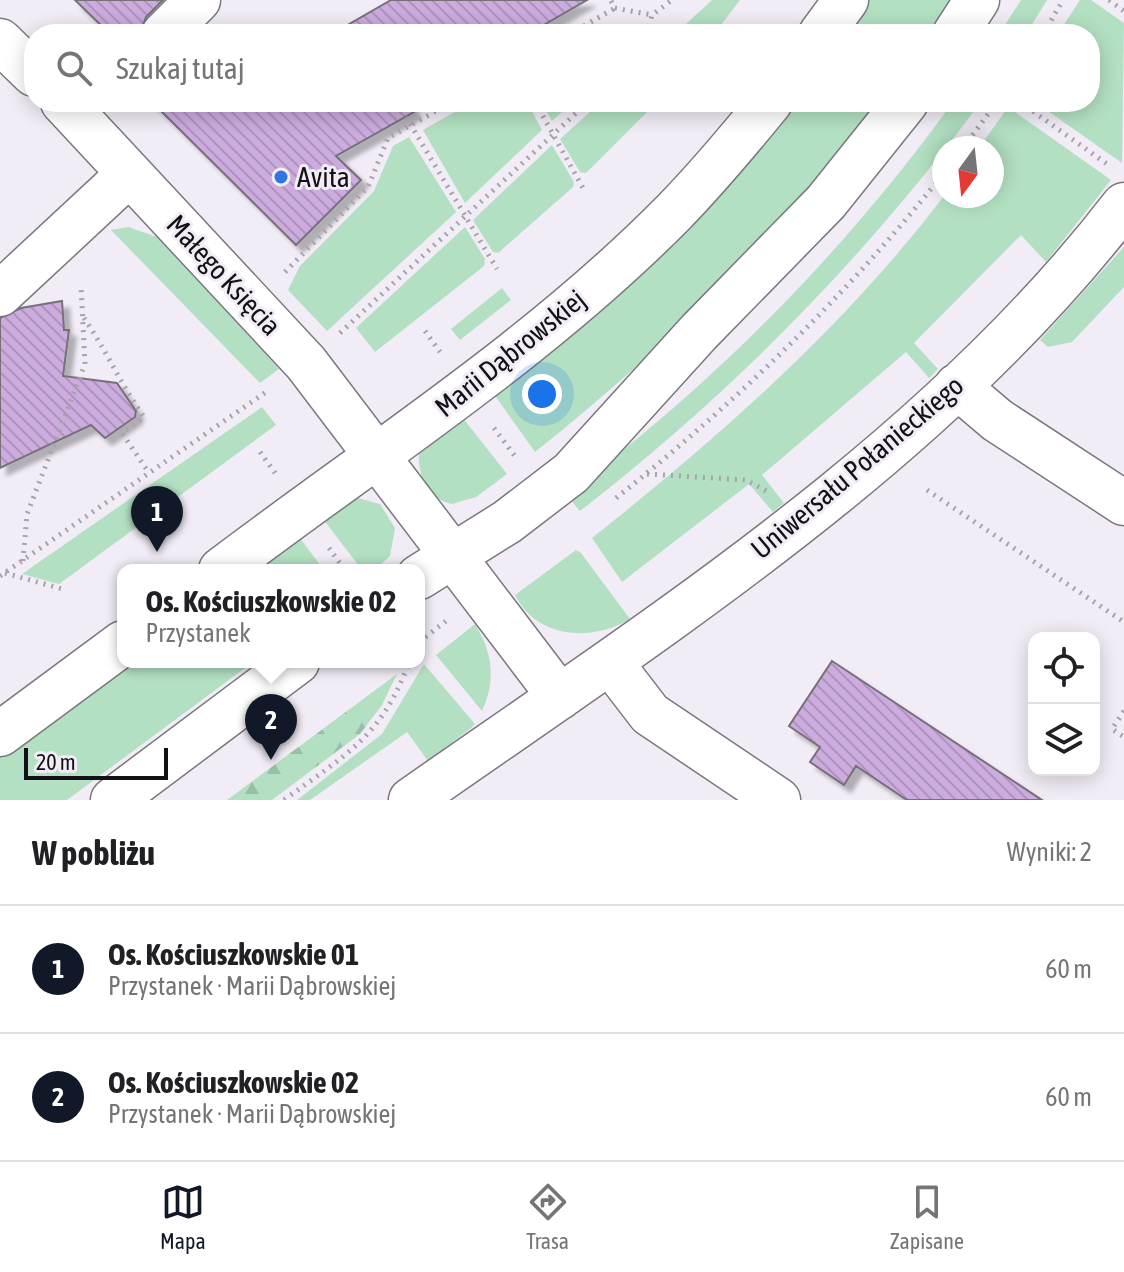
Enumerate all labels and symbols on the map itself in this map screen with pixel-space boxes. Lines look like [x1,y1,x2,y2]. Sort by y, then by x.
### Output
north arrow [932,136,1004,208]
place label: Avita [297,161,350,193]
marker: Avita [272,168,290,186]
street label: Małego Księcia [160,208,288,342]
street label: Marii Dąbrowskiej [429,283,591,423]
street label: Uniwersału Połanieckiego [744,369,970,565]
your location [522,374,562,414]
pin: 1 [131,486,183,552]
pin: 2 [245,694,297,760]
scale bar [24,744,168,780]

